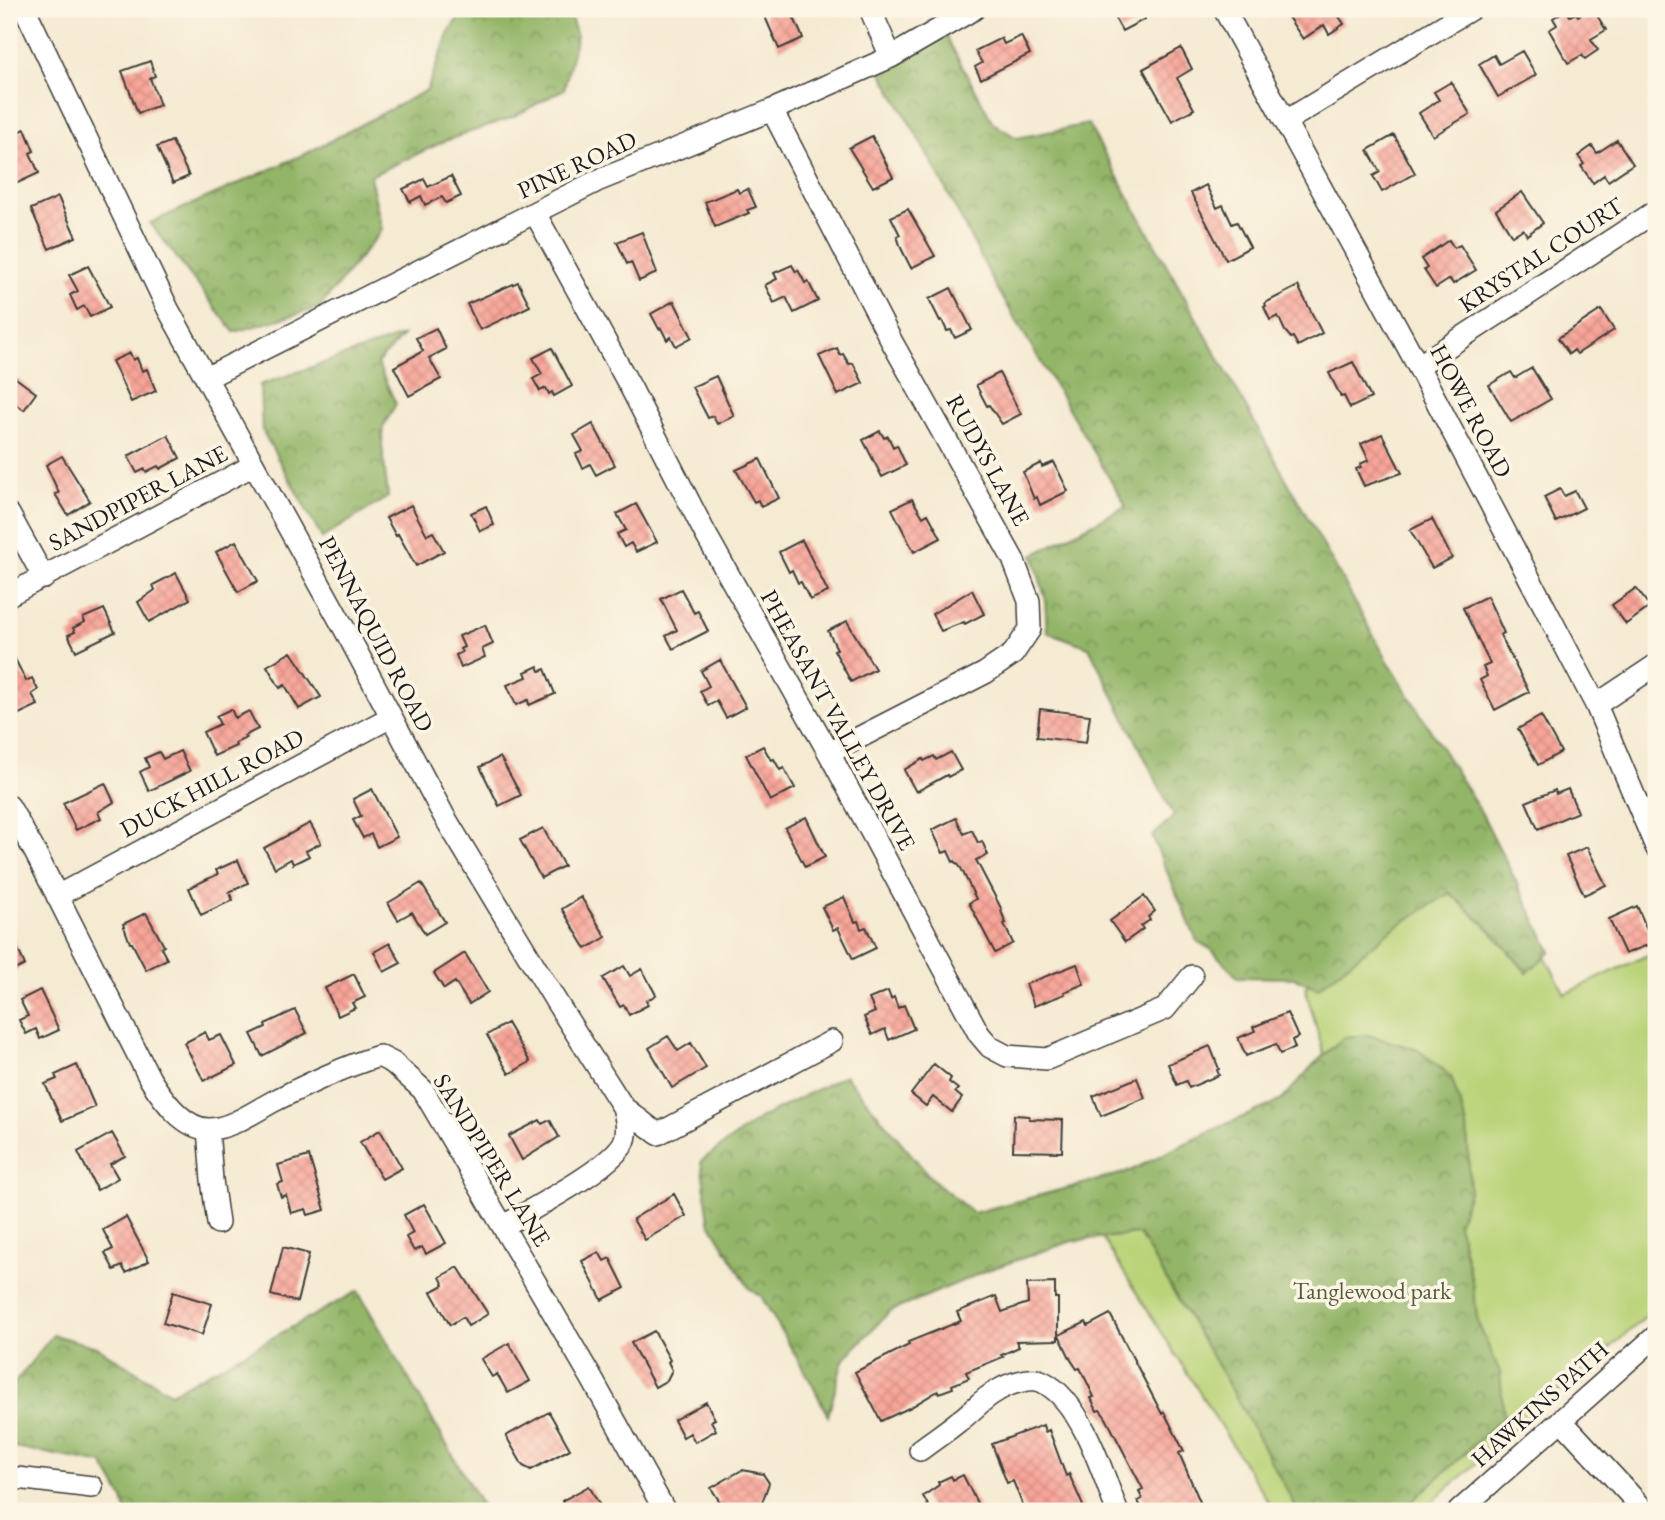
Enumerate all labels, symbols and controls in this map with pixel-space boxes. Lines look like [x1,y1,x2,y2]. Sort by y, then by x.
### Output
street label: PINE ROAD [512,123,641,206]
street label: KRYSTAL COURT [1453,189,1630,319]
street label: HOWE ROAD [1423,339,1520,483]
street label: RUDYS LANE [940,389,1037,531]
street label: SANDPIPER LANE [43,437,233,558]
street label: PENNAQUID ROAD [312,531,441,737]
street label: PHEASANT VALLEY DRIVE [754,584,923,856]
street label: DUCK HILL ROAD [114,721,309,844]
street label: SANDPIPER LANE [427,1067,558,1252]
park label: Tanglewood park [1293,1275,1452,1306]
street label: HAWKINS PATH [1464,1334,1615,1474]

